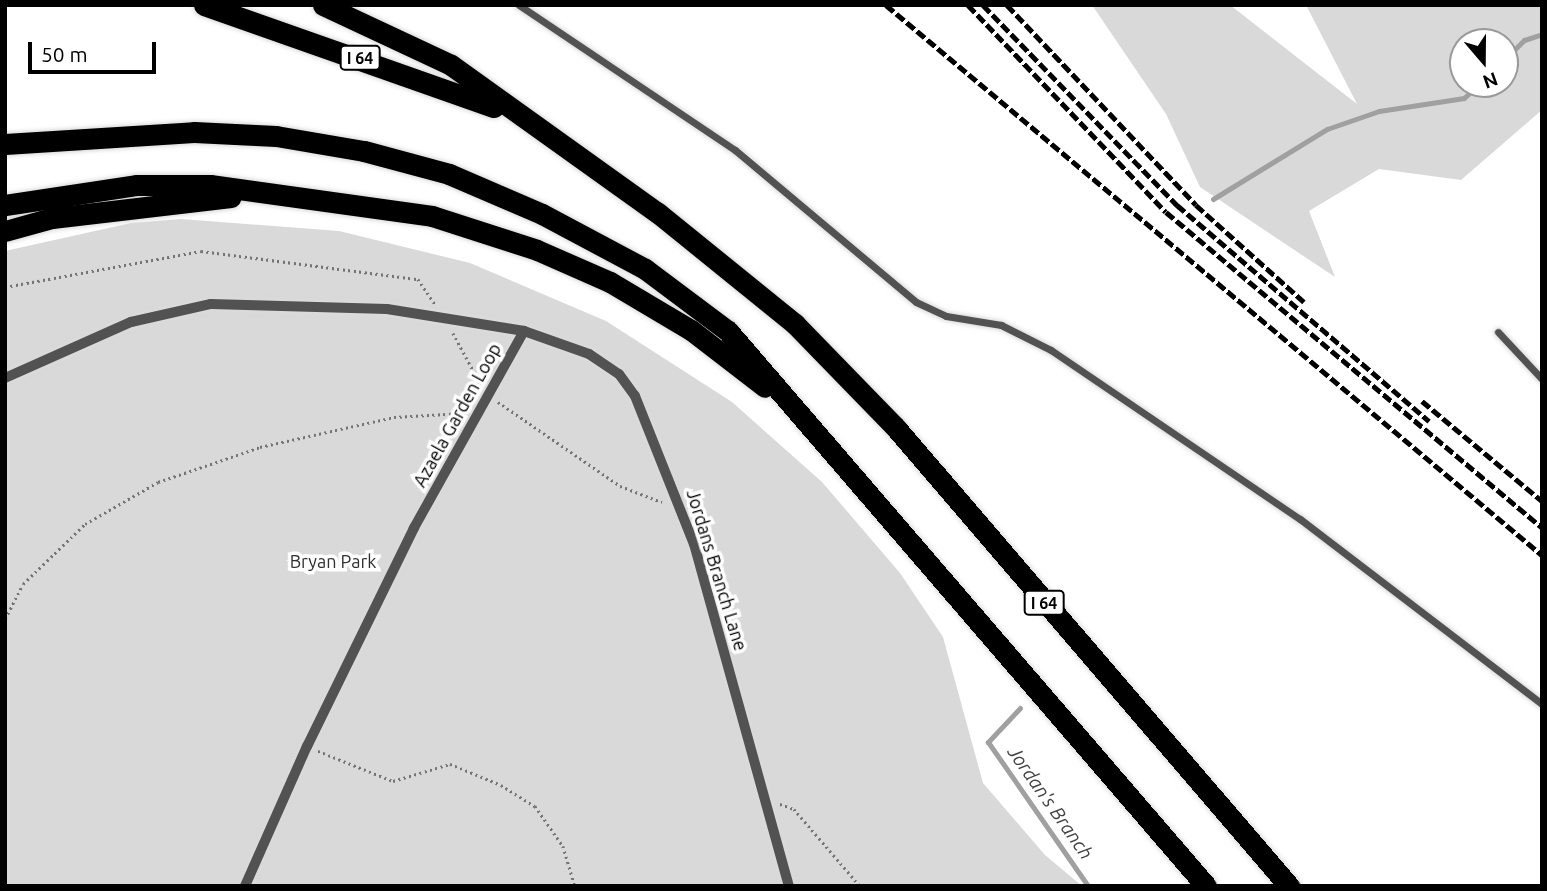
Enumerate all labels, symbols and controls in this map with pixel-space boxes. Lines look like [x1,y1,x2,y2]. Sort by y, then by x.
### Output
scale bar [32,28,159,72]
north arrow [1449,28,1519,98]
text: 50 m [41,42,88,66]
road number: I 64 [339,46,381,71]
text: N [1480,68,1501,94]
street label: Azaela Garden Loop [408,339,506,491]
street label: Jordans Branch Lane [682,487,752,653]
park label: Bryan Park [290,550,376,572]
road number: I 64 [1023,590,1065,616]
water label: Jordan's Branch [1003,742,1097,864]

